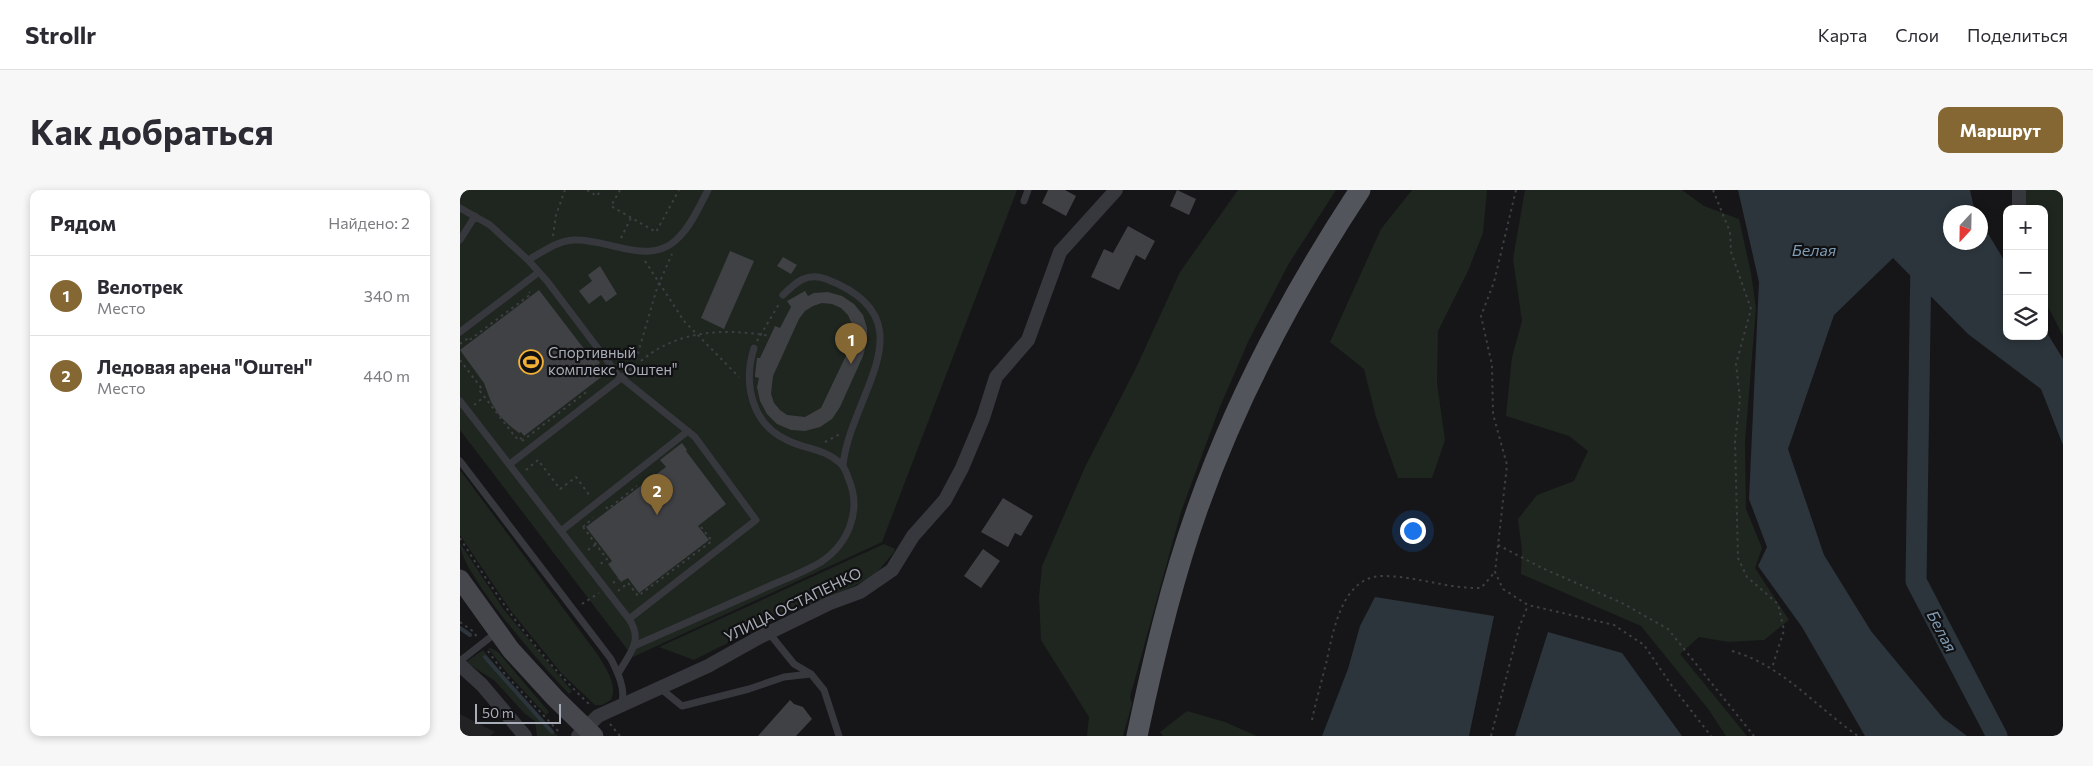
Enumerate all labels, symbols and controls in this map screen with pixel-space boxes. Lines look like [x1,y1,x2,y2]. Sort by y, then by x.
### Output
text: Strollr [25,20,96,49]
text: Карта [1818,24,1867,46]
text: Слои [1895,24,1939,46]
text: Поделиться [1967,24,2068,46]
button: Маршрут [1938,107,2063,153]
text: Как добраться [30,109,274,152]
north arrow [1943,205,1988,250]
map controls [2003,205,2048,340]
button: + [2003,205,2048,250]
text: Рядом [50,210,116,235]
text: Найдено: 2 [328,213,410,232]
water label: Белая [1792,240,1836,259]
button: − [2003,250,2048,295]
text: Велотрек [97,275,183,298]
text: 1 [62,286,70,305]
text: 340 m [364,286,410,305]
button: layers [2003,295,2048,340]
text: Место [97,298,146,317]
pin: 1 [835,323,867,364]
place label: Спортивный комплекс "Оштен" [548,343,678,378]
sports icon: Спортивный комплекс "Оштен" [518,349,544,375]
text: Ледовая арена "Оштен" [97,355,313,378]
text: 2 [61,366,71,385]
text: 440 m [363,366,410,385]
text: Место [97,378,146,397]
pin: 2 [641,474,673,515]
your location [1400,518,1426,544]
street label: УЛИЦА ОСТАПЕНКО [721,563,864,645]
water label: Белая [1924,607,1961,655]
scale bar [475,701,561,724]
text: 50 m [482,704,514,721]

